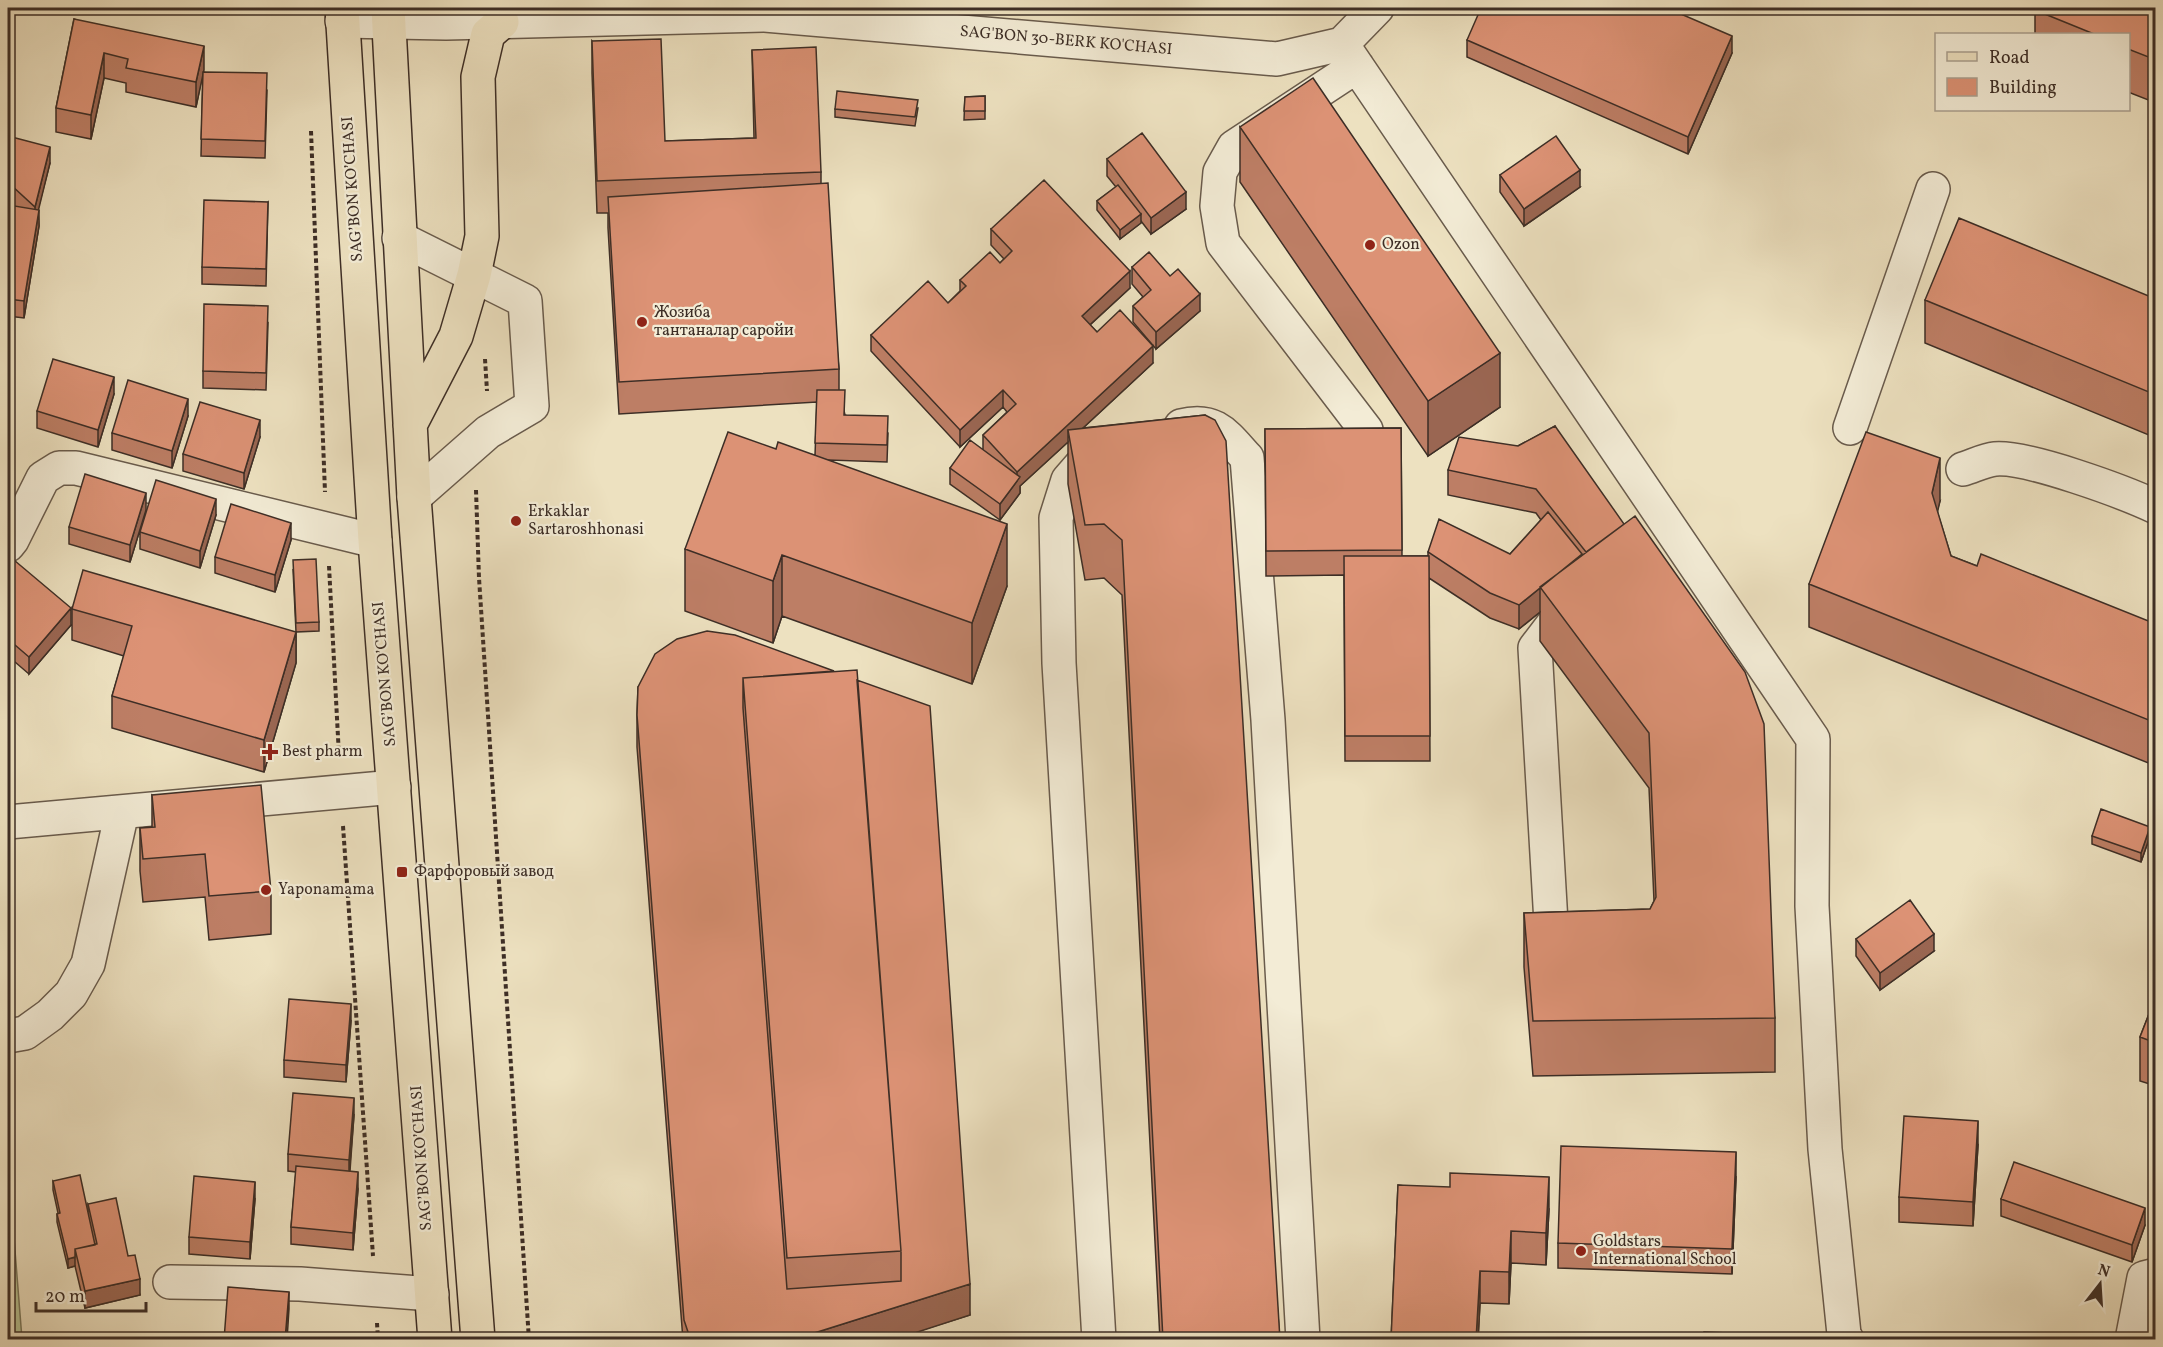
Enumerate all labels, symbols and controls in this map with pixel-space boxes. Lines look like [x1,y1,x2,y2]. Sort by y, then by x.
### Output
street label: SAG'BON 30-BERK KO'CHASI [959,21,1173,61]
legend [1935,33,2130,111]
text: Road [1989,46,2030,71]
text: Building [1989,76,2057,101]
street label: SAG’BON KO’CHASI [337,116,369,262]
place label: Ozon [1382,234,1420,256]
marker: Ozon [1363,238,1377,252]
place label: Жозиба тантаналар саройи [654,302,794,342]
marker: Жозиба тантаналар саройи [635,315,649,329]
place label: Erkaklar Sartaroshhonasi [528,501,644,541]
marker: Erkaklar Sartaroshhonasi [509,514,523,528]
street label: SAG’BON KO’CHASI [368,600,402,748]
place label: Best pharm [282,741,363,763]
marker: Best pharm [263,745,277,759]
place label: Фарфоровый завод [414,861,554,883]
marker: Фарфоровый завод [395,865,409,879]
place label: Yaponamama [278,879,374,901]
marker: Yaponamama [259,883,273,897]
street label: SAG’BON KO’CHASI [406,1085,438,1231]
place label: Goldstars International School [1593,1231,1737,1271]
marker: Goldstars International School [1574,1244,1588,1258]
north arrow [2070,1254,2130,1314]
text: N [2095,1259,2113,1284]
scale bar [36,1275,146,1313]
text: 20 m [45,1285,85,1310]

